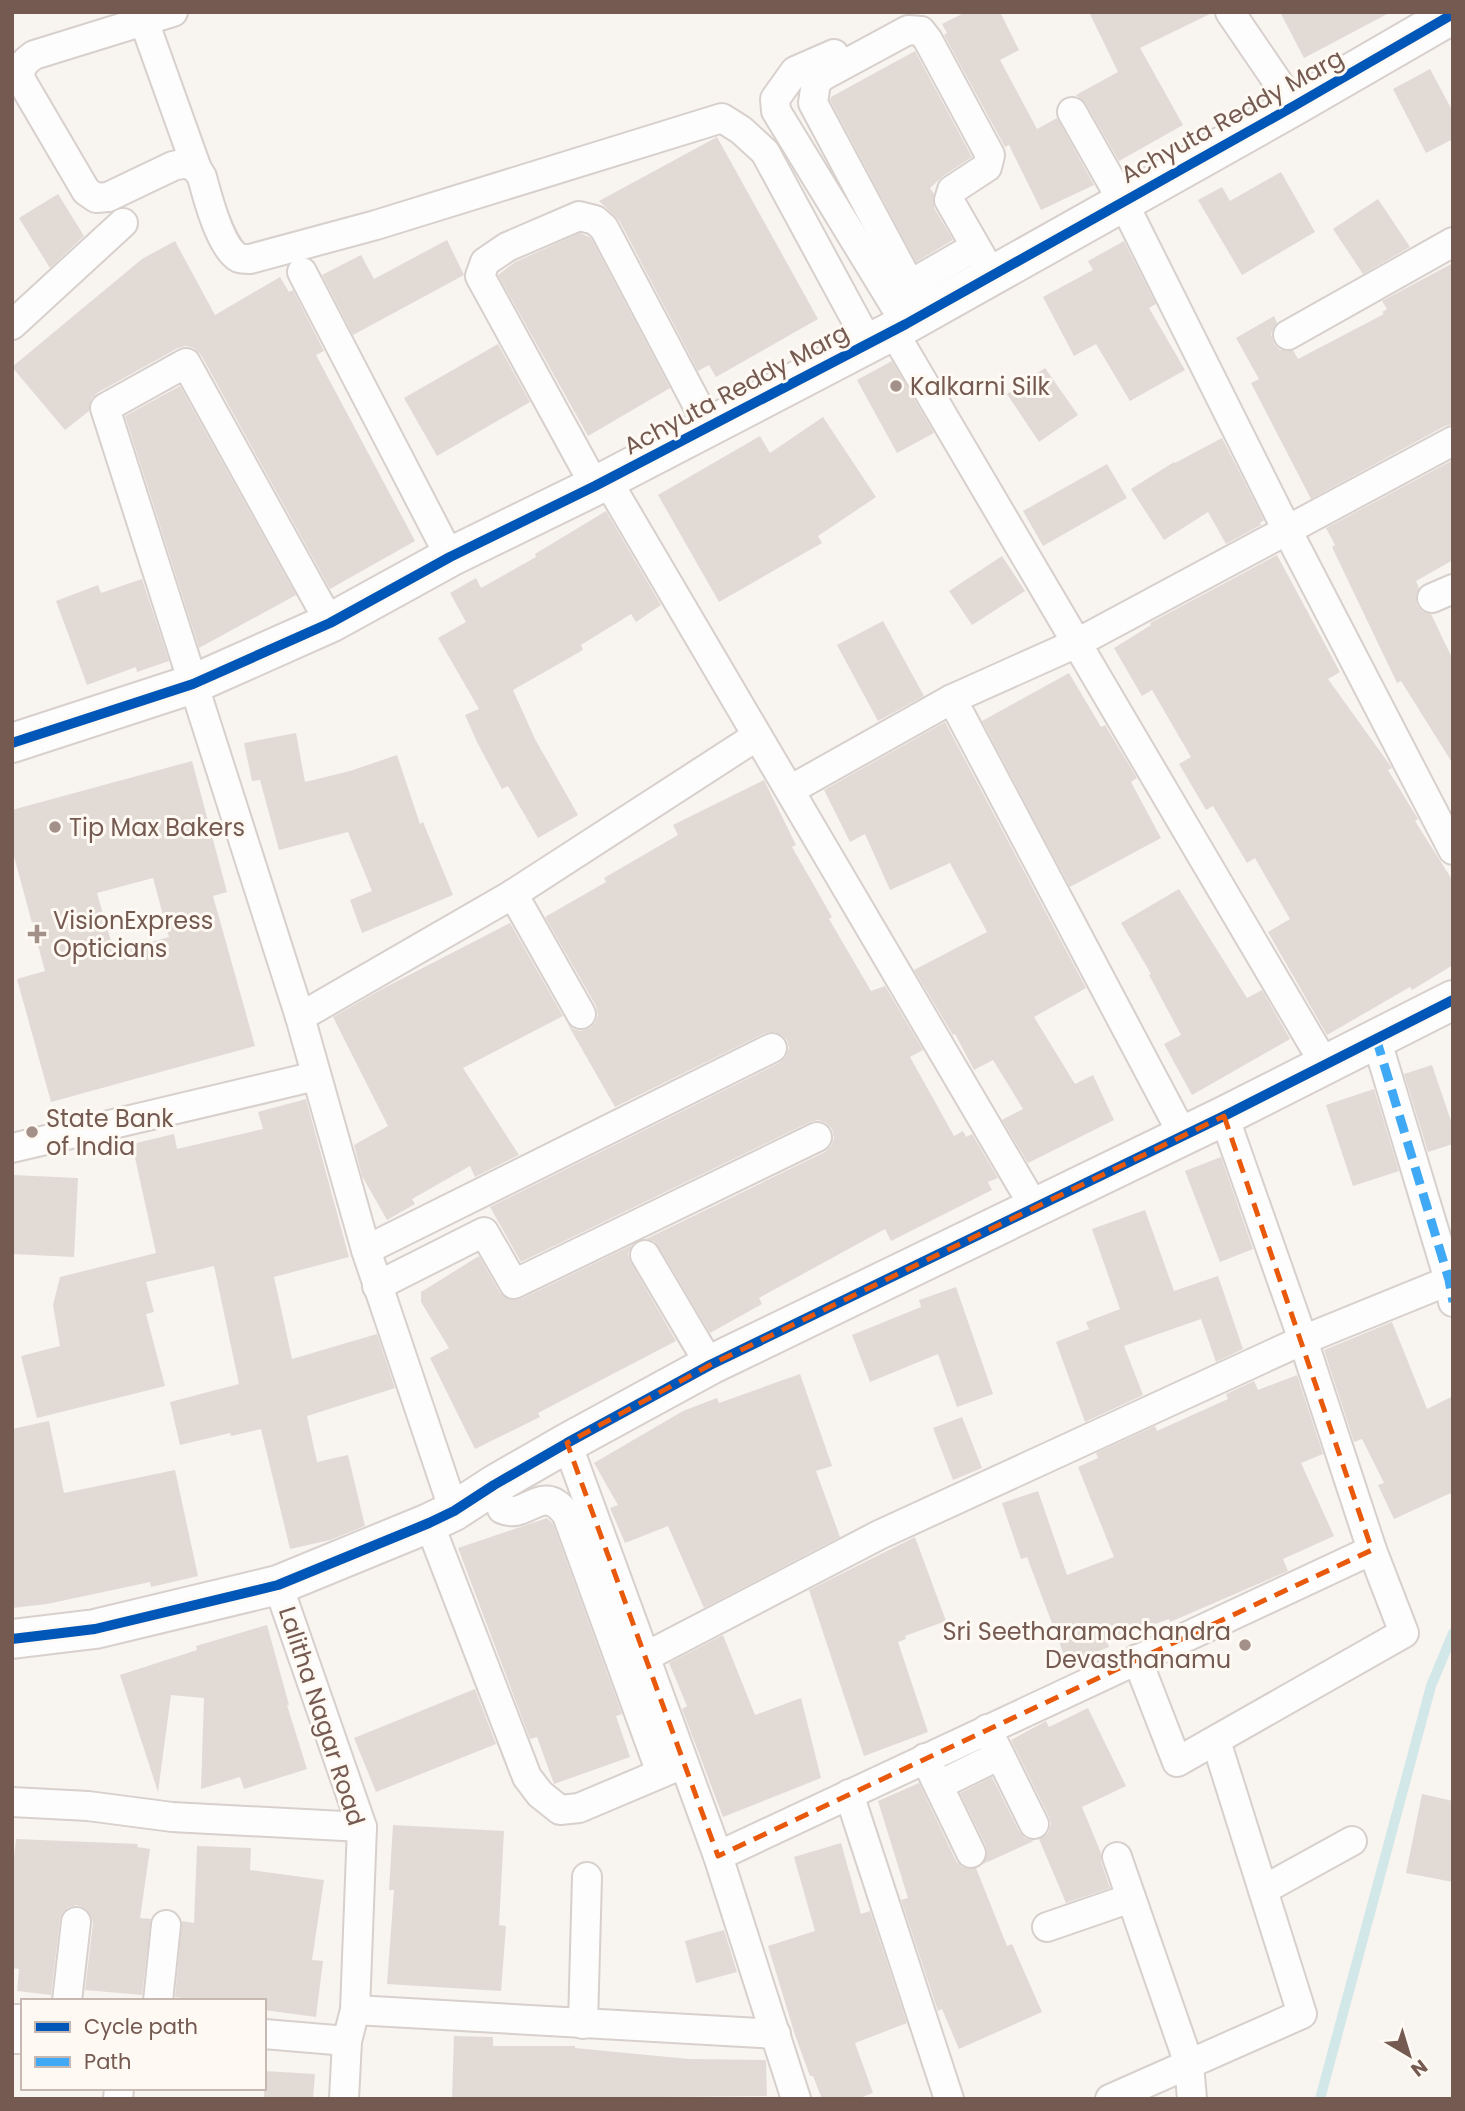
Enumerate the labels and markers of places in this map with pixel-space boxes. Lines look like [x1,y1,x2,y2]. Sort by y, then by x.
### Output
place label: Kalkarni Silk [910,370,1051,403]
marker: Kalkarni Silk [888,378,904,394]
place label: Tip Max Bakers [69,811,245,844]
marker: Tip Max Bakers [47,819,63,835]
place label: VisionExpress Opticians [53,904,213,965]
marker: VisionExpress Opticians [27,924,47,944]
place label: State Bank of India [46,1102,174,1163]
marker: State Bank of India [24,1124,40,1140]
place label: Sri Seetharamachandra Devasthanamu [942,1615,1231,1676]
marker: Sri Seetharamachandra Devasthanamu [1237,1637,1253,1653]

